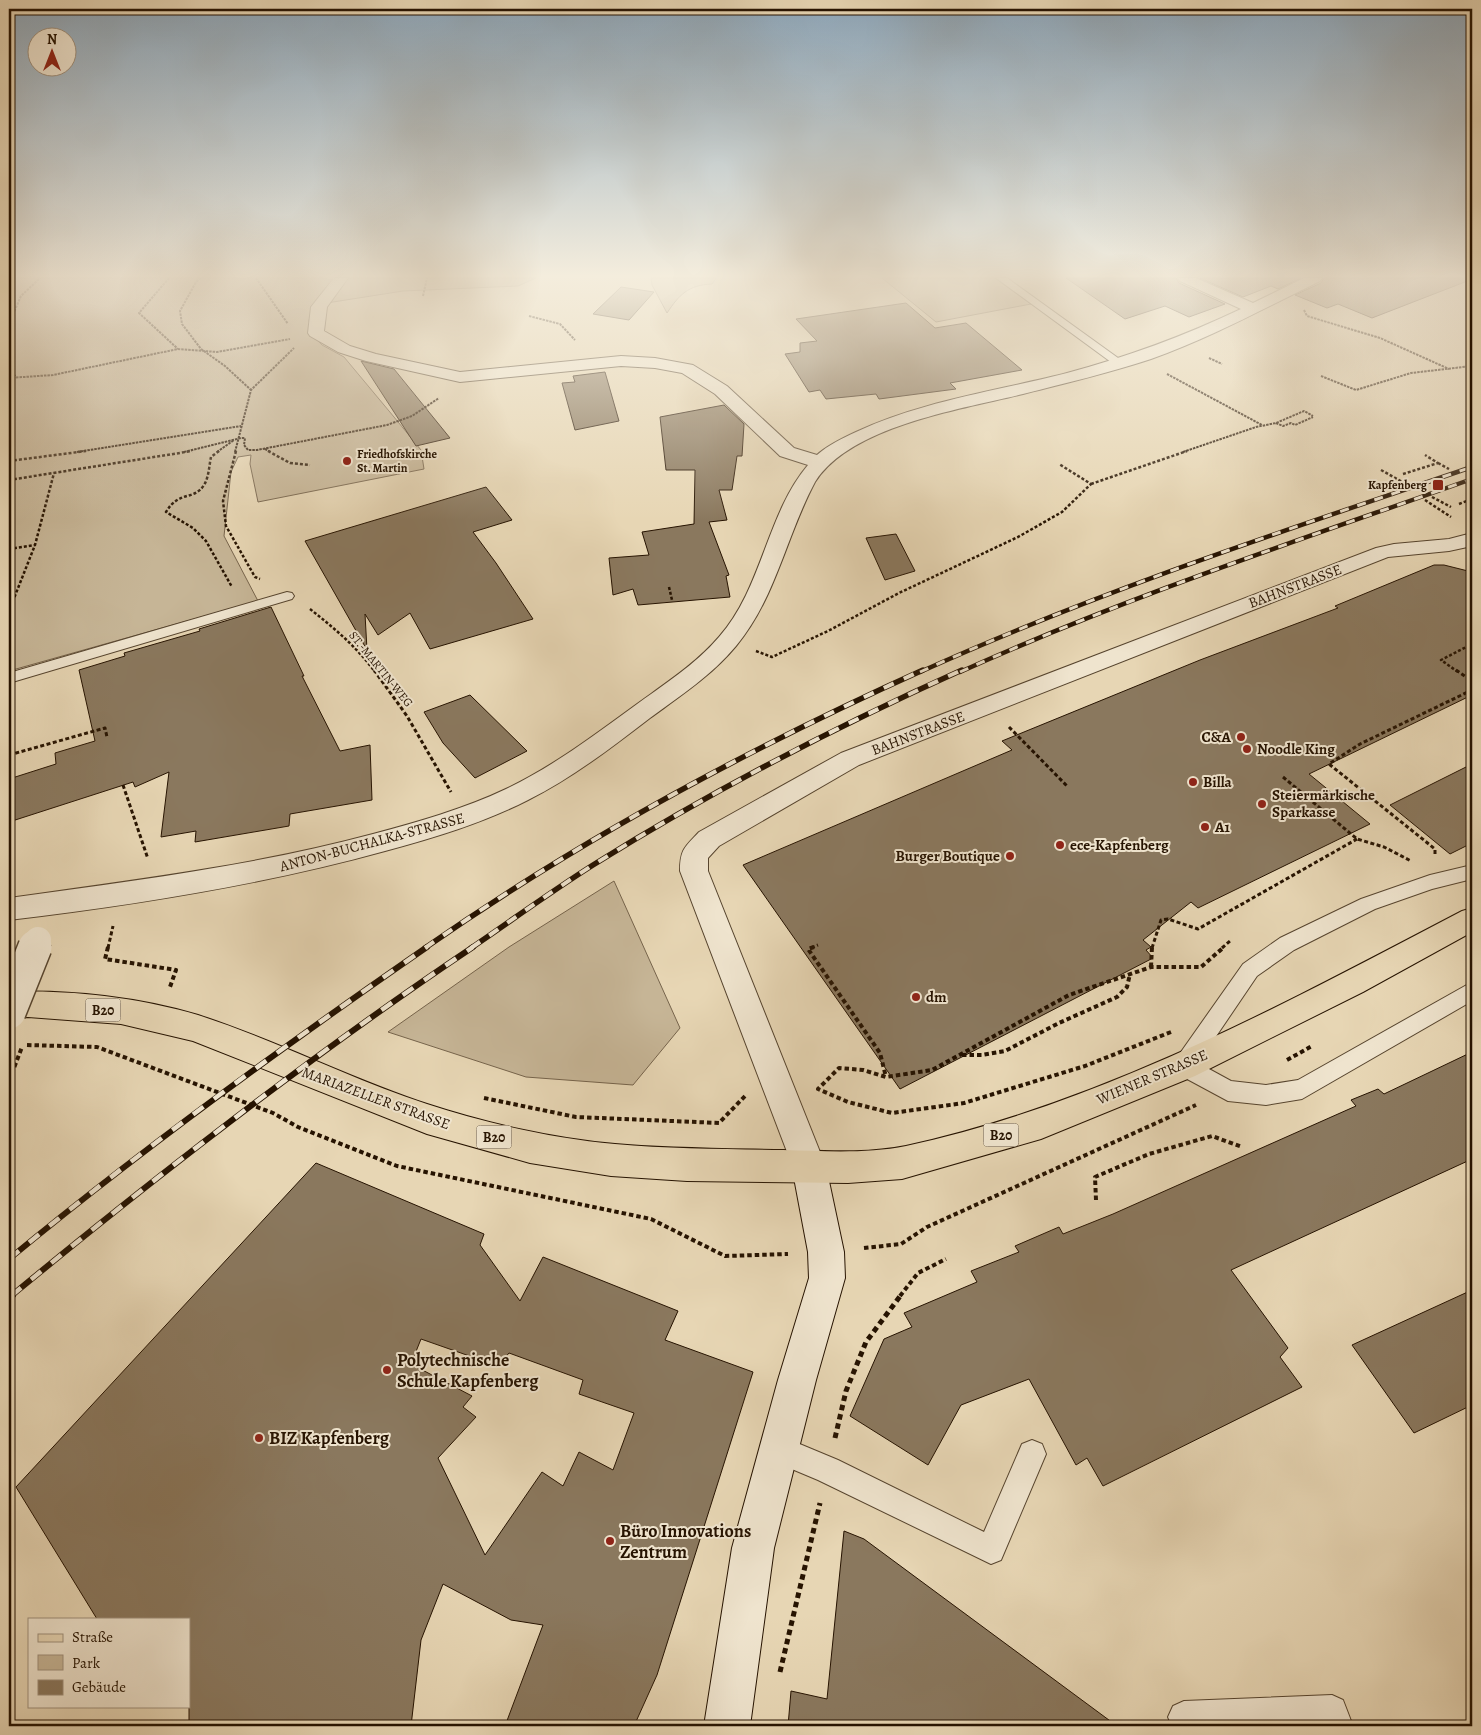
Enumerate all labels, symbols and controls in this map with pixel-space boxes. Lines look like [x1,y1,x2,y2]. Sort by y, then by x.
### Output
north arrow [28,28,78,78]
text: N [47,30,57,49]
place label: Friedhofskirche St. Martin [357,446,437,476]
marker: Friedhofskirche St. Martin [341,455,353,467]
place label: Kapfenberg [1368,477,1428,493]
marker: Kapfenberg [1431,478,1445,492]
street label: BAHNSTRASSE [1245,559,1345,613]
street label: ST.-MARTIN-WEG [345,628,417,710]
street label: BAHNSTRASSE [868,706,968,760]
place label: C&A [1202,727,1232,747]
marker: C&A [1235,731,1247,743]
place label: Noodle King [1257,739,1335,759]
marker: Noodle King [1241,743,1253,755]
place label: Billa [1203,772,1233,792]
marker: Billa [1187,776,1199,788]
place label: Steiermärkische Sparkasse [1272,785,1375,822]
marker: Steiermärkische Sparkasse [1256,798,1268,810]
street label: ANTON-BUCHALKA-STRASSE [276,808,467,877]
place label: A1 [1214,817,1230,837]
marker: A1 [1199,821,1211,833]
place label: ece-Kapfenberg [1070,835,1169,855]
marker: ece-Kapfenberg [1054,839,1066,851]
place label: Burger Boutique [895,846,1000,866]
marker: Burger Boutique [1004,850,1016,862]
place label: dm [926,987,947,1007]
marker: dm [910,991,922,1003]
road number: B20 [86,998,120,1022]
street label: WIENER STRASSE [1092,1045,1211,1110]
street label: MARIAZELLER STRASSE [299,1062,453,1134]
road number: B20 [984,1124,1018,1146]
road number: B20 [476,1126,512,1148]
place label: Polytechnische Schule Kapfenberg [397,1348,539,1393]
marker: Polytechnische Schule Kapfenberg [381,1364,393,1376]
place label: BIZ Kapfenberg [269,1426,390,1450]
marker: BIZ Kapfenberg [253,1432,265,1444]
place label: Büro Innovations Zentrum [620,1519,751,1564]
marker: Büro Innovations Zentrum [604,1535,616,1547]
legend [28,1618,190,1708]
text: Straße [72,1627,113,1647]
text: Park [72,1653,101,1673]
text: Gebäude [72,1677,126,1697]

